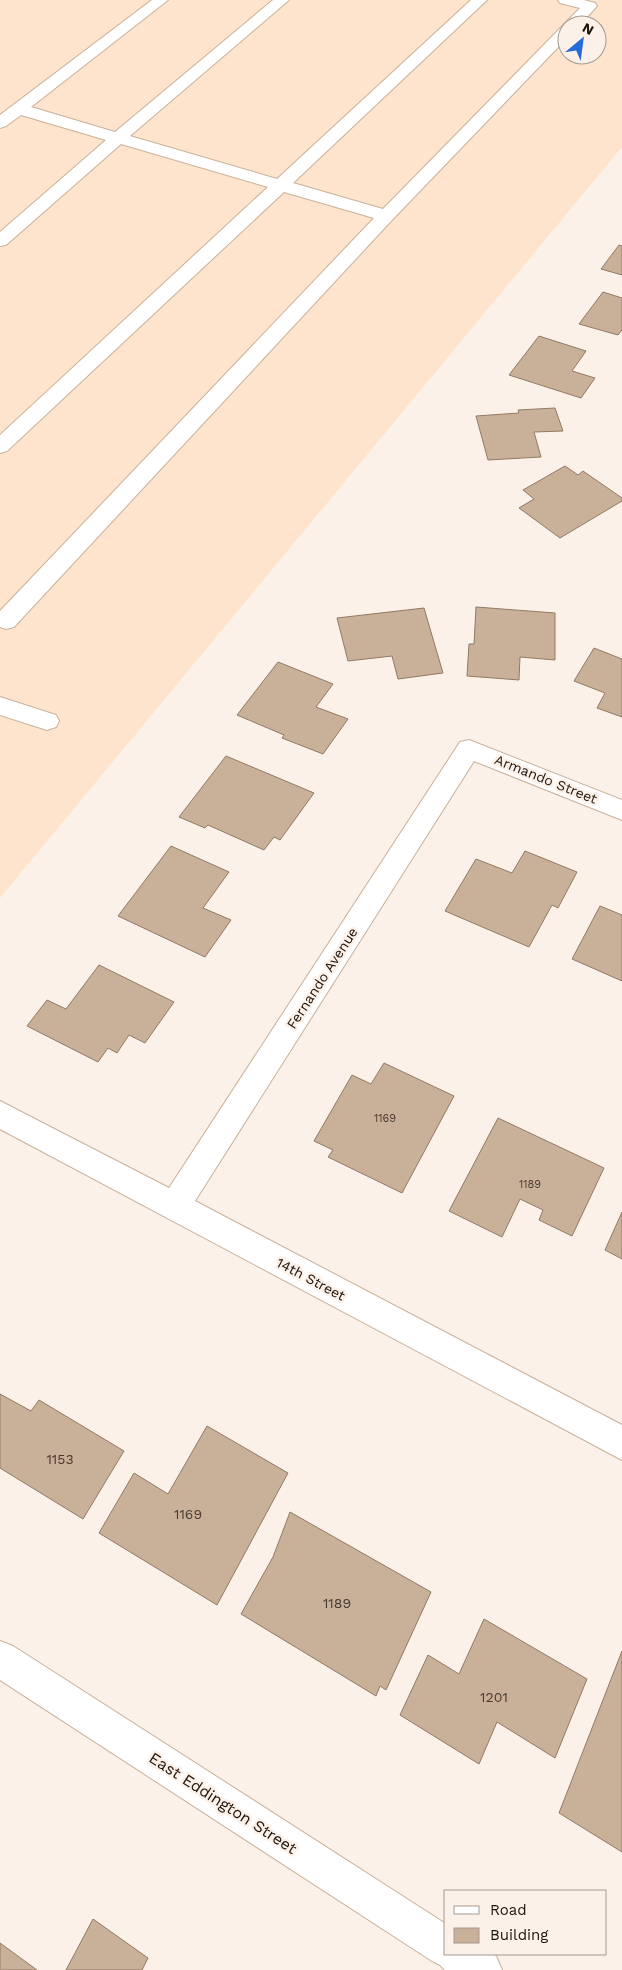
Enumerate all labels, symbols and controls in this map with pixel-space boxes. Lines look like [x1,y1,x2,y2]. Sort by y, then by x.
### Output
north arrow [557,15,607,65]
text: N [580,19,597,38]
street label: Armando Street [492,751,600,807]
street label: Fernando Avenue [283,924,361,1032]
house number: 1169 [374,1112,396,1125]
house number: 1189 [519,1178,541,1191]
street label: 14th Street [274,1254,348,1304]
house number: 1153 [46,1451,74,1467]
house number: 1169 [174,1506,202,1522]
house number: 1189 [323,1595,351,1611]
house number: 1201 [480,1689,508,1705]
street label: East Eddington Street [146,1748,301,1858]
legend [444,1890,607,1955]
text: Road [490,1901,527,1919]
text: Building [490,1926,548,1944]

